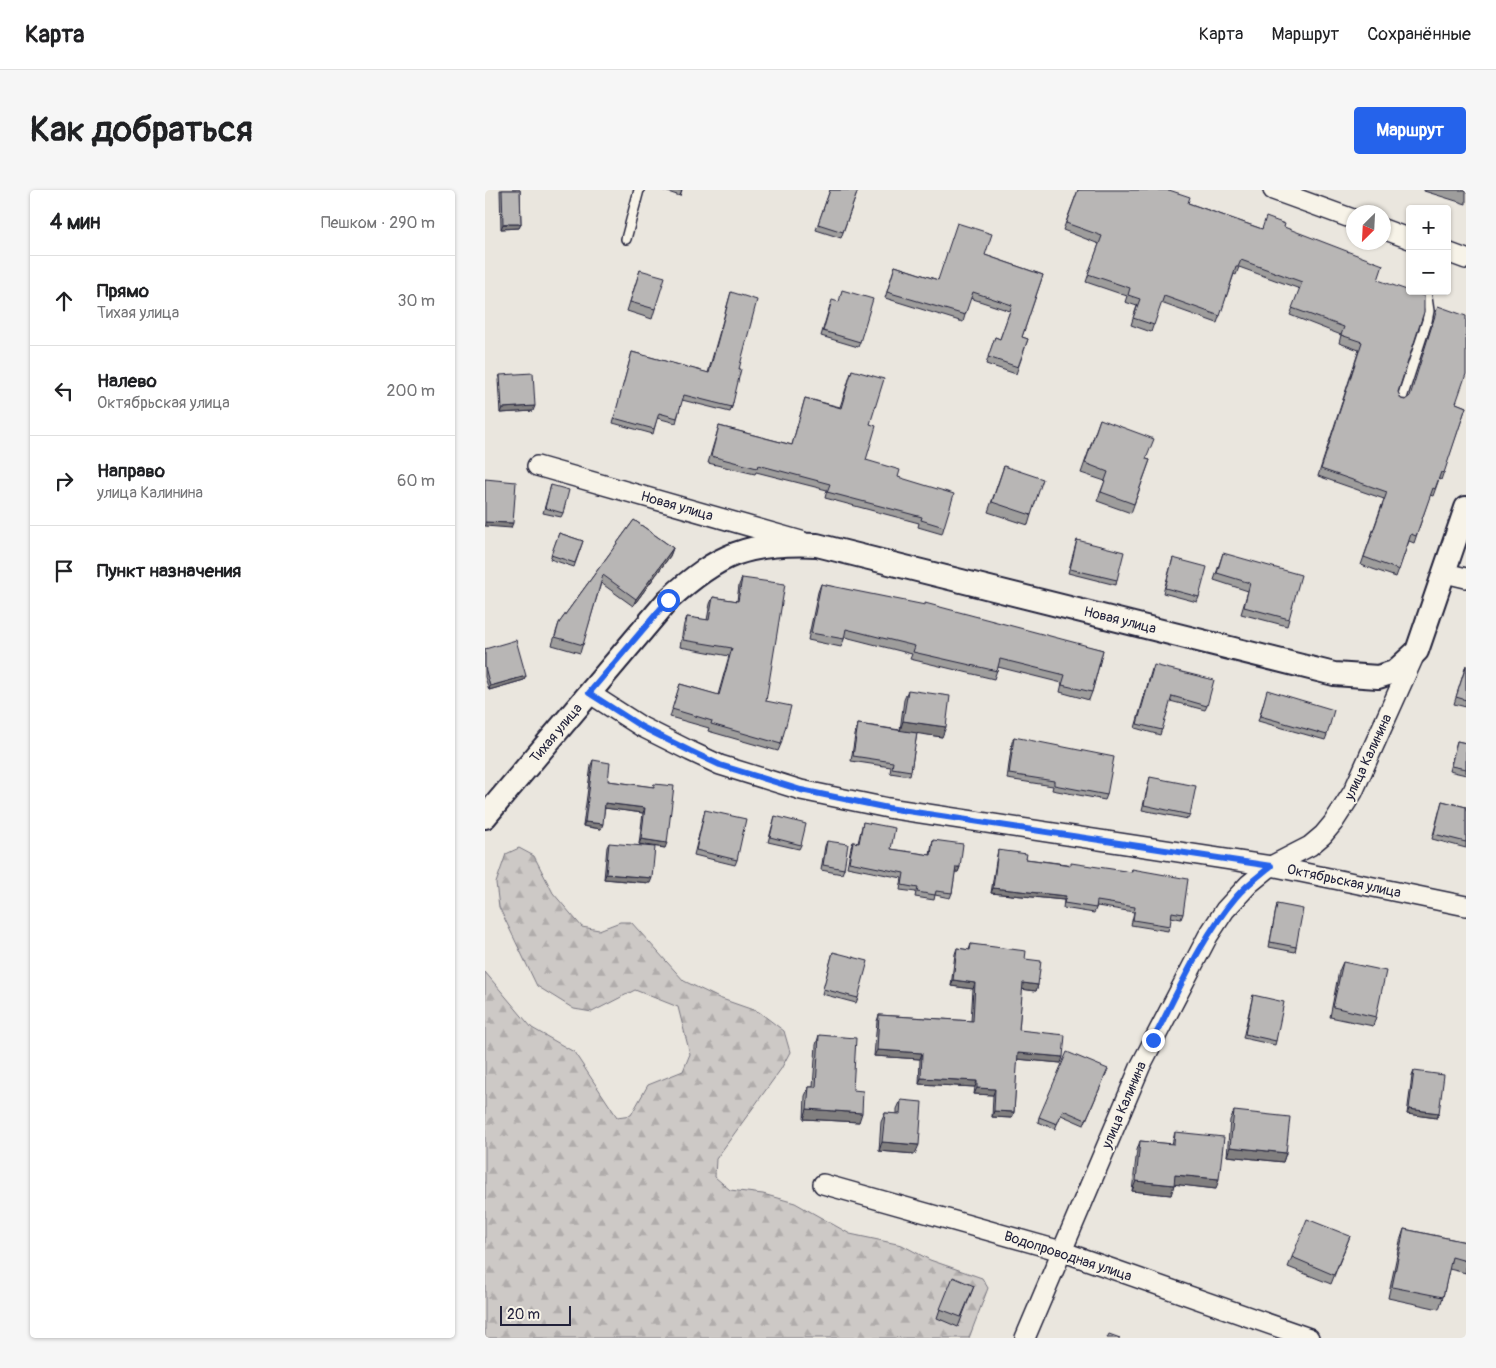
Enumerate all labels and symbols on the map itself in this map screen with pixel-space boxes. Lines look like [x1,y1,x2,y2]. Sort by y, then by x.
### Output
north arrow [1346,205,1391,250]
street label: Новая улица [639,488,715,524]
route start [657,589,680,612]
street label: Новая улица [1082,603,1158,637]
street label: Тихая улица [526,700,586,766]
street label: улица Калинина [1340,711,1395,804]
street label: Октябрьская улица [1285,861,1403,901]
route end [1142,1029,1165,1052]
street label: улица Калинина [1098,1059,1150,1152]
street label: Водопроводная улица [1002,1227,1134,1285]
scale bar [500,1303,571,1326]

